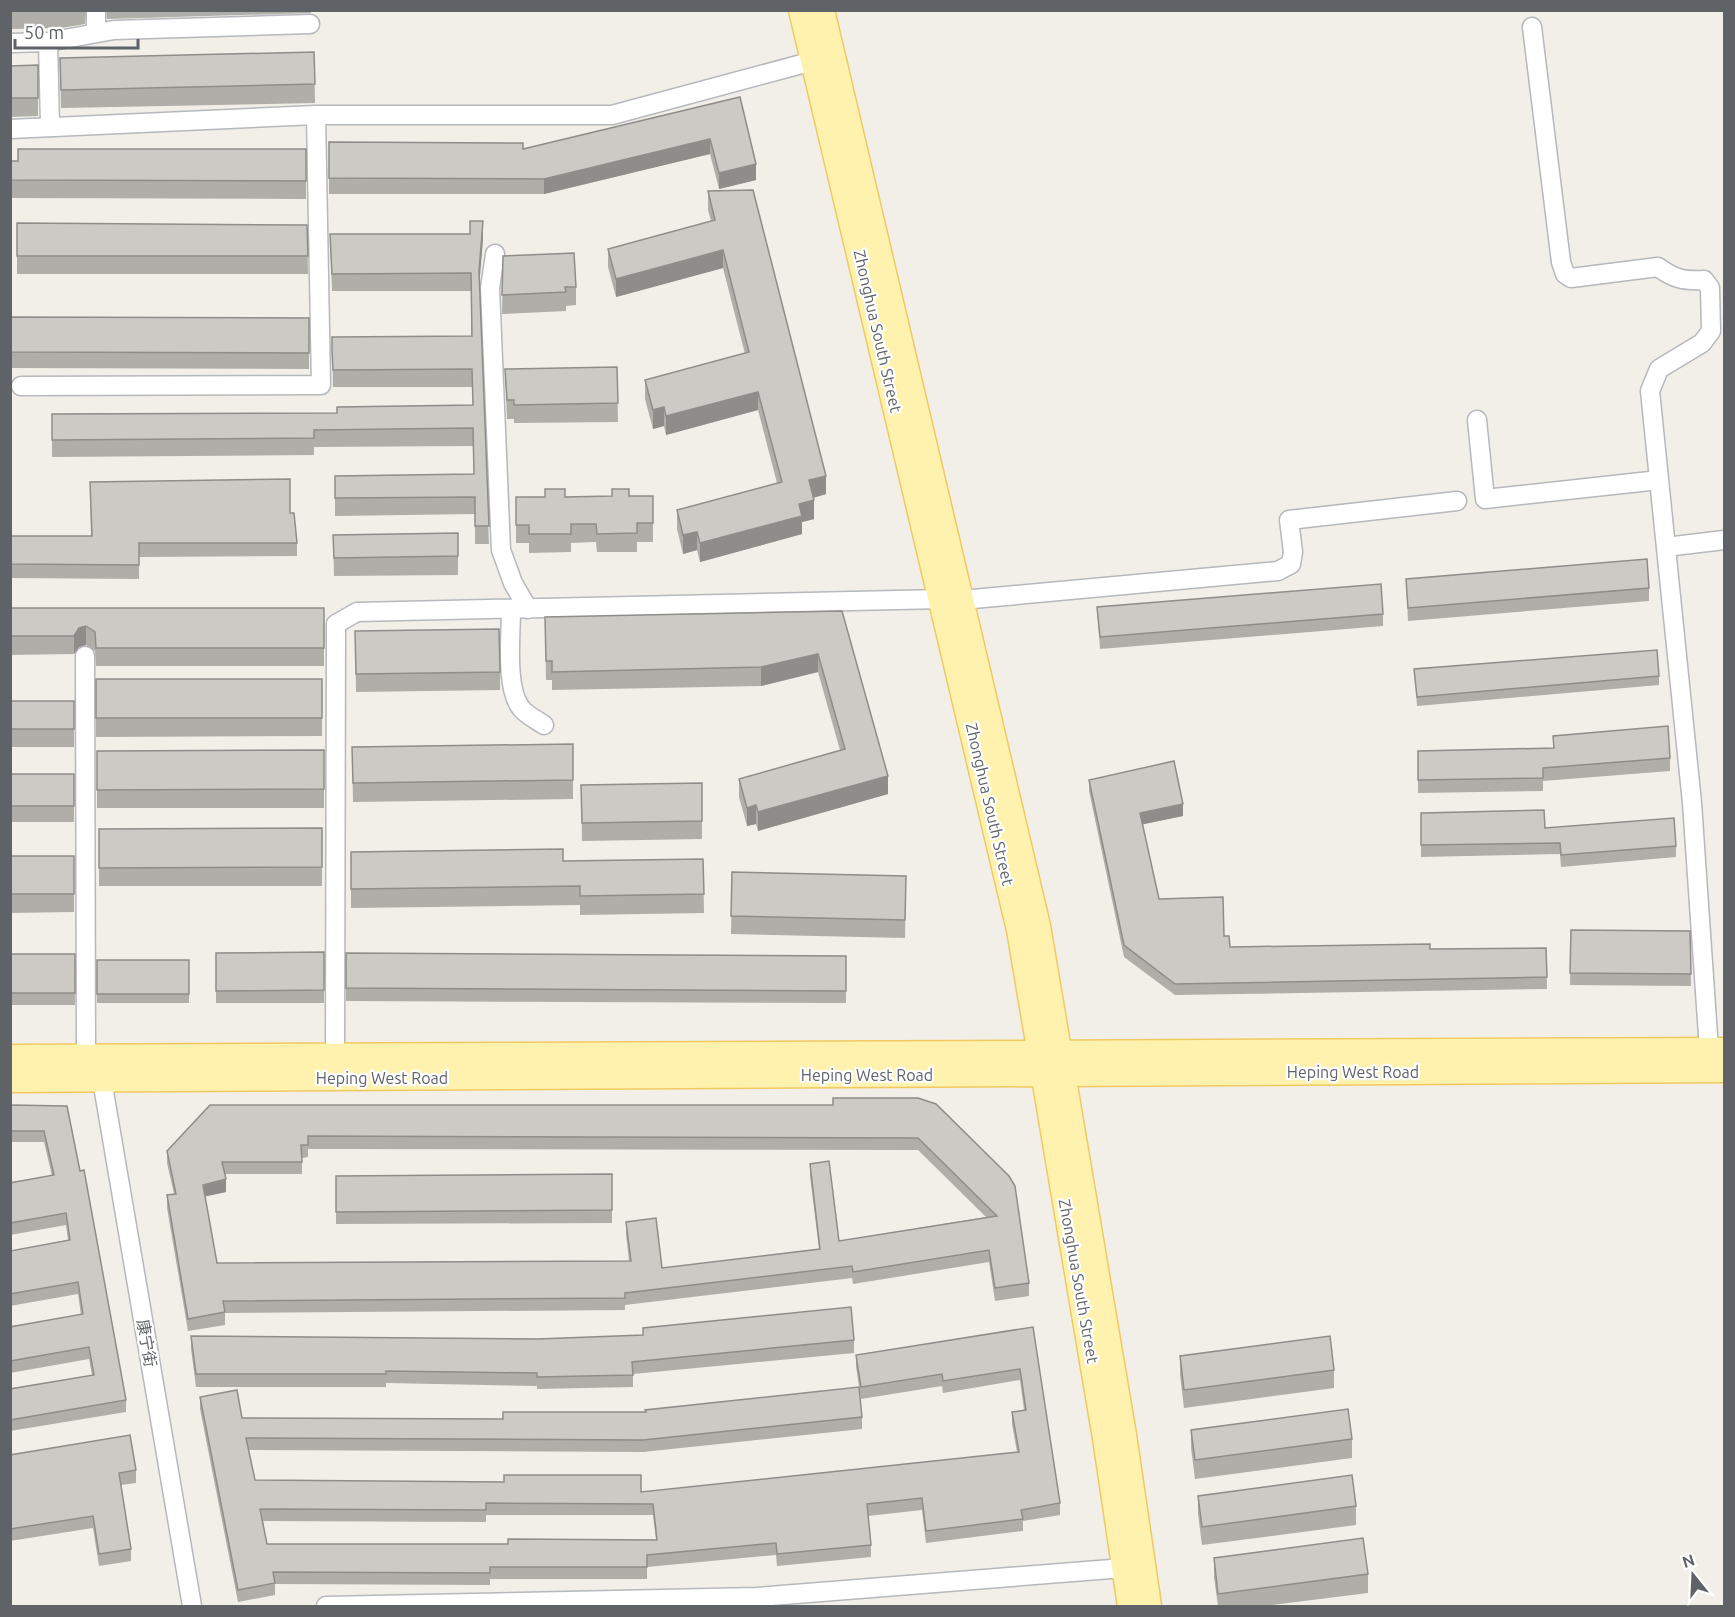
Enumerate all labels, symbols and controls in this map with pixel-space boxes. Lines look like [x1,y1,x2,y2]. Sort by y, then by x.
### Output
scale bar [15,12,138,50]
text: 50 m [24,22,64,42]
street label: Zhonghua South Street [850,248,906,415]
street label: Zhonghua South Street [962,721,1018,888]
street label: Heping West Road [1287,1063,1419,1081]
street label: Heping West Road [801,1066,933,1084]
street label: Heping West Road [316,1069,448,1087]
street label: Zhonghua South Street [1056,1197,1102,1365]
street label: 康宁街 [134,1318,160,1368]
north arrow [1663,1545,1723,1605]
text: N [1680,1550,1697,1571]

